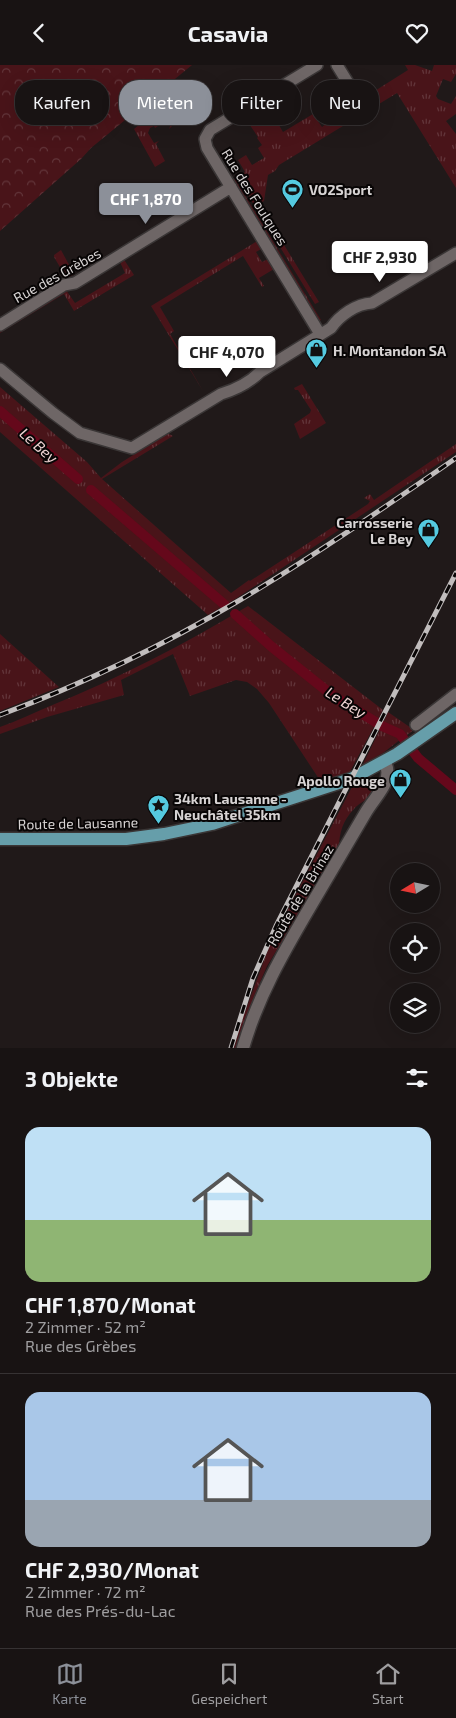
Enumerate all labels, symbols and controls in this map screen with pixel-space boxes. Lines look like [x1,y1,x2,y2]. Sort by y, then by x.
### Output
icon: back [25,19,53,47]
icon: heart [403,19,431,47]
text: Casavia [188,20,268,46]
chip: Kaufen [15,80,109,125]
chip: Mieten [119,80,212,125]
chip: Filter [222,80,301,125]
chip: Neu [311,80,379,125]
street label: Rue des Foulques [218,145,292,249]
sports icon: VO2Sport [281,177,305,208]
place label: VO2Sport [309,181,372,198]
pin: CHF 1,870 [89,183,203,225]
text: CHF 1,870 [110,189,182,208]
pin: CHF 2,930 [323,241,437,283]
street label: Rue des Grèbes [10,244,104,306]
text: CHF 2,930 [343,247,417,266]
pin: CHF 4,070 [170,335,284,378]
shop icon: H. Montandon SA [305,338,329,369]
text: CHF 4,070 [189,342,265,361]
place label: H. Montandon SA [333,342,447,359]
water label: Le Bey [16,424,62,467]
place label: Carrosserie Le Bey [336,514,413,547]
shop icon: Carrosserie Le Bey [417,518,441,549]
water label: Le Bey [322,683,370,722]
shop icon: Apollo Rouge [389,768,413,799]
place label: Apollo Rouge [297,772,385,789]
place label: 34km Lausanne - Neuchâtel 35km [174,790,287,823]
place icon: 34km Lausanne - Neuchâtel 35km [146,794,170,825]
street label: Route de Lausanne [18,813,138,833]
street label: Route de la Brinaz [263,841,337,949]
north arrow [390,863,440,913]
map controls [390,863,440,1033]
button: locate [390,923,440,973]
button: layers [390,983,440,1033]
icon: filters [403,1064,431,1092]
text: 3 Objekte [25,1066,118,1091]
icon: home [183,1159,273,1249]
text: CHF 1,870/Monat [25,1292,196,1317]
text: 2 Zimmer · 52 m² [25,1317,146,1336]
text: Rue des Grèbes [25,1336,136,1355]
icon: home [183,1425,273,1515]
text: CHF 2,930/Monat [25,1557,199,1582]
text: 2 Zimmer · 72 m² [25,1582,146,1601]
text: Rue des Prés-du-Lac [25,1601,175,1620]
tab: Karte [52,1660,87,1707]
tab: Gespeichert [191,1660,267,1707]
tab: Start [372,1660,404,1707]

